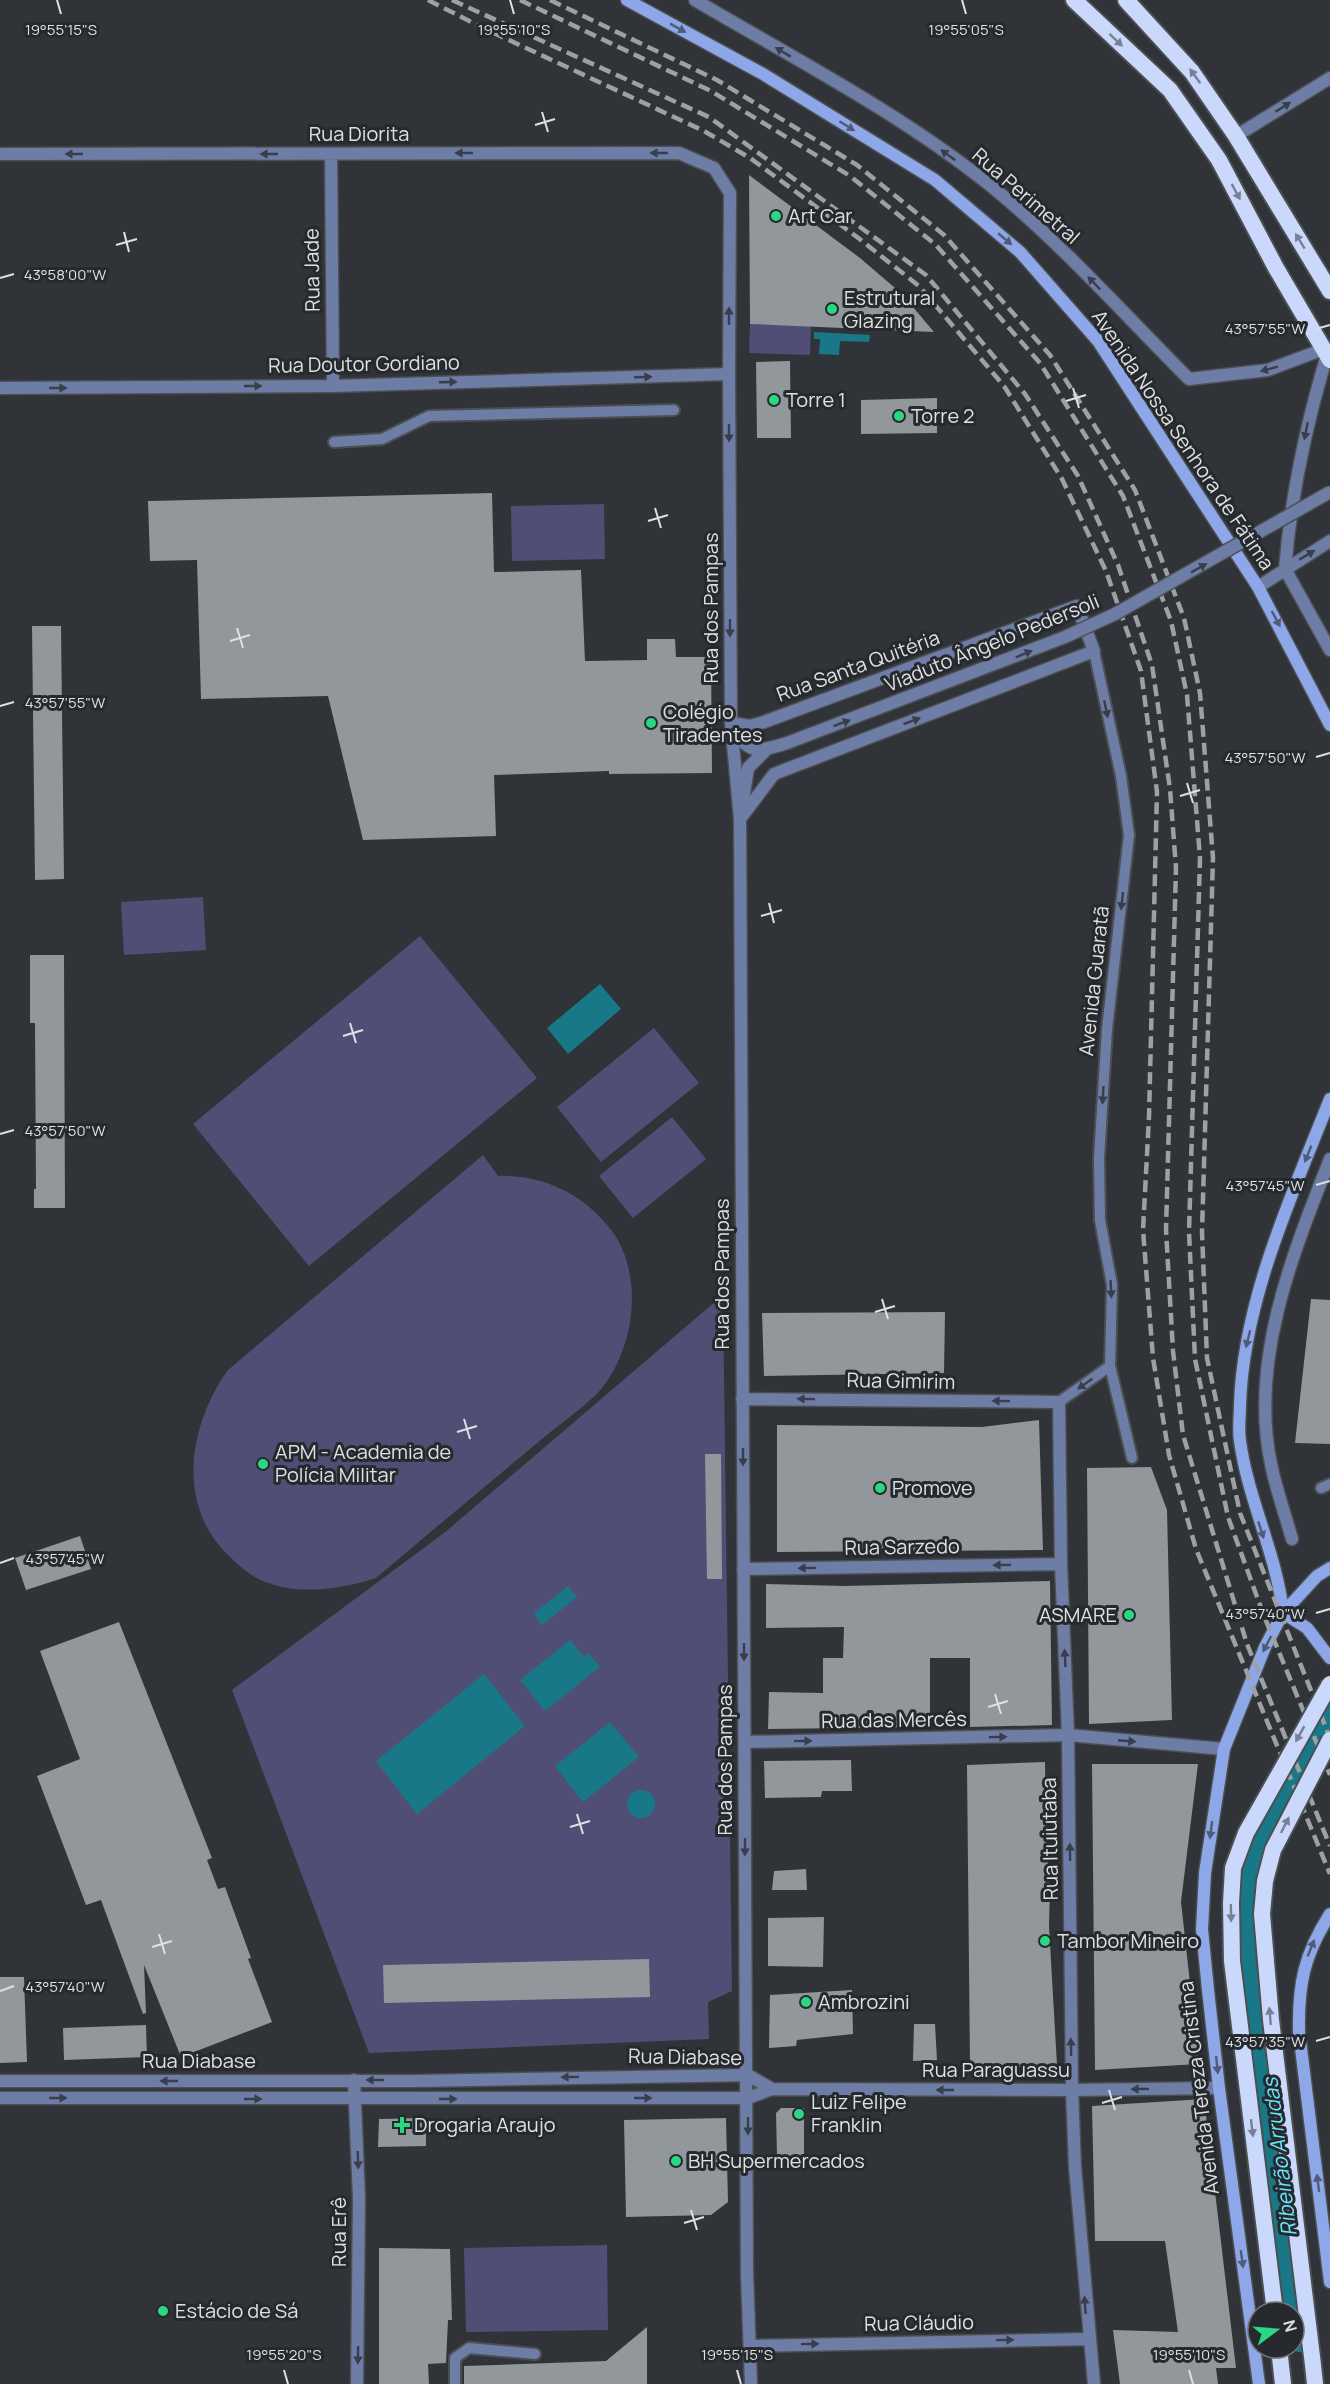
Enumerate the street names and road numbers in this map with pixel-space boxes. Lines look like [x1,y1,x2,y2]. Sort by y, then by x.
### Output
street label: Rua Diorita [309,120,409,147]
street label: Rua Perimetral [967,141,1086,250]
street label: Rua Jade [297,228,326,312]
street label: Avenida Nossa Senhora de Fátima [1086,304,1281,575]
street label: Rua Doutor Gordiano [268,348,460,379]
street label: Rua dos Pampas [697,533,724,683]
street label: Viaduto Ângelo Pedersoli [881,587,1103,698]
street label: Rua Santa Quitéria [773,623,943,708]
street label: Avenida Guaratã [1072,905,1115,1057]
street label: Rua dos Pampas [708,1199,735,1349]
street label: Rua Gimirim [846,1366,956,1395]
street label: Rua Sarzedo [844,1532,960,1561]
street label: Rua dos Pampas [711,1685,738,1835]
street label: Rua das Mercês [821,1705,967,1734]
street label: Rua Ituiutaba [1035,1777,1064,1901]
street label: Avenida Tereza Cristina [1172,1980,1225,2196]
street label: Rua Diabase [628,2042,742,2071]
street label: Rua Diabase [142,2047,256,2074]
street label: Rua Paraguassu [922,2056,1070,2083]
street label: Rua Erê [325,2197,352,2267]
street label: Rua Cláudio [864,2308,974,2337]

